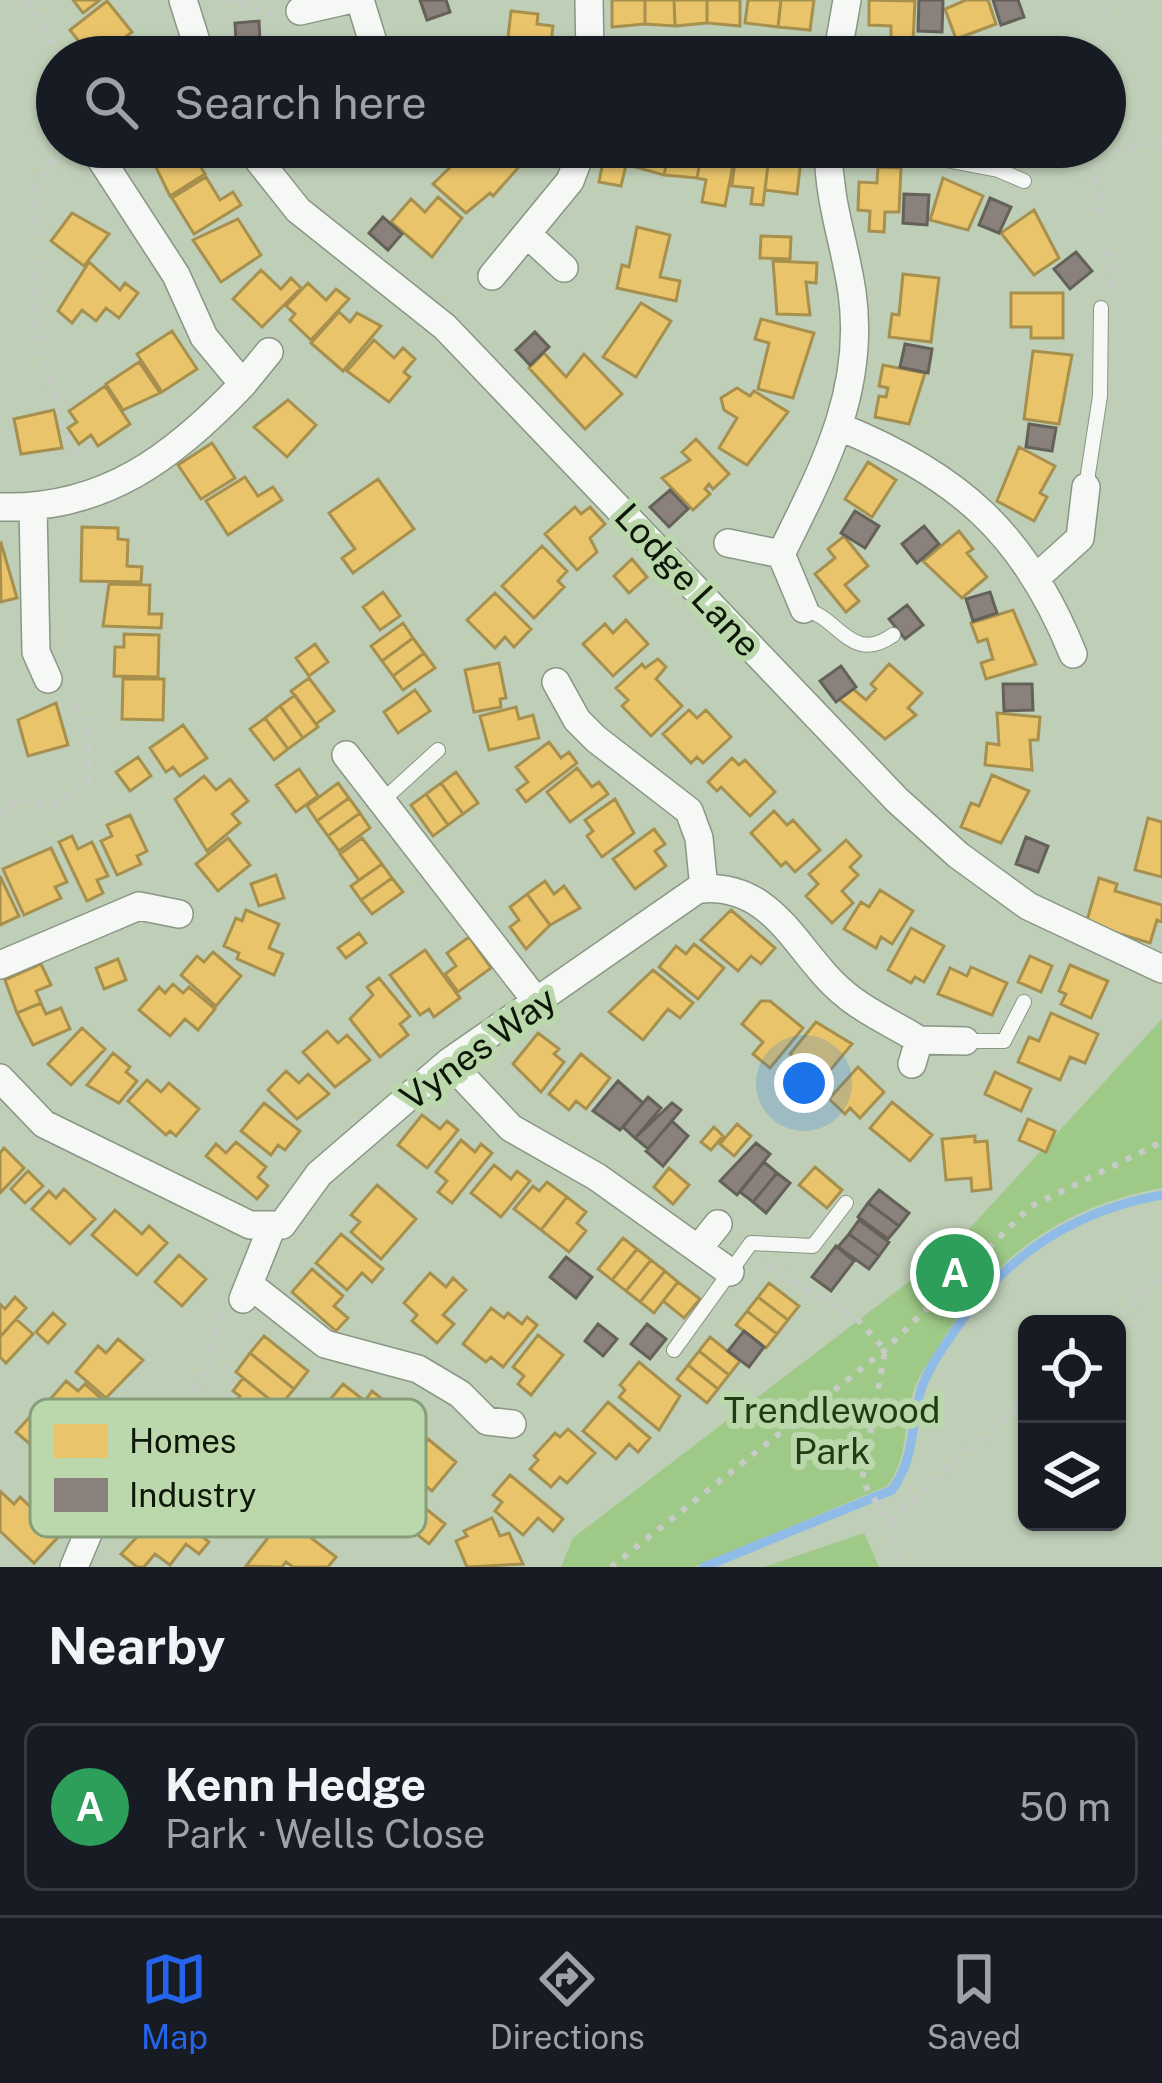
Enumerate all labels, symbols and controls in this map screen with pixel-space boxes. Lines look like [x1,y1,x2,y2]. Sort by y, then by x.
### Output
search box [36,36,1126,168]
icon: search [78,69,144,135]
text: Search here [174,76,427,129]
street label: Lodge Lane [607,495,769,665]
street label: Vynes Way [392,978,564,1118]
your location [774,1053,834,1113]
pin: A [916,1228,994,1318]
map controls [1018,1315,1126,1531]
button: locate [1018,1315,1126,1423]
park label: Trendlewood Park [724,1389,940,1472]
legend [30,1399,426,1537]
text: Homes [129,1422,237,1460]
button: layers [1018,1423,1126,1531]
text: Industry [129,1476,256,1514]
text: Nearby [48,1616,225,1675]
text: Kenn Hedge [165,1758,426,1811]
text: A [76,1784,104,1830]
text: 50 m [1019,1784,1111,1830]
text: Park · Wells Close [165,1811,485,1857]
tab: Map [141,1946,208,2056]
tab: Directions [490,1946,645,2056]
tab: Saved [927,1946,1021,2056]

